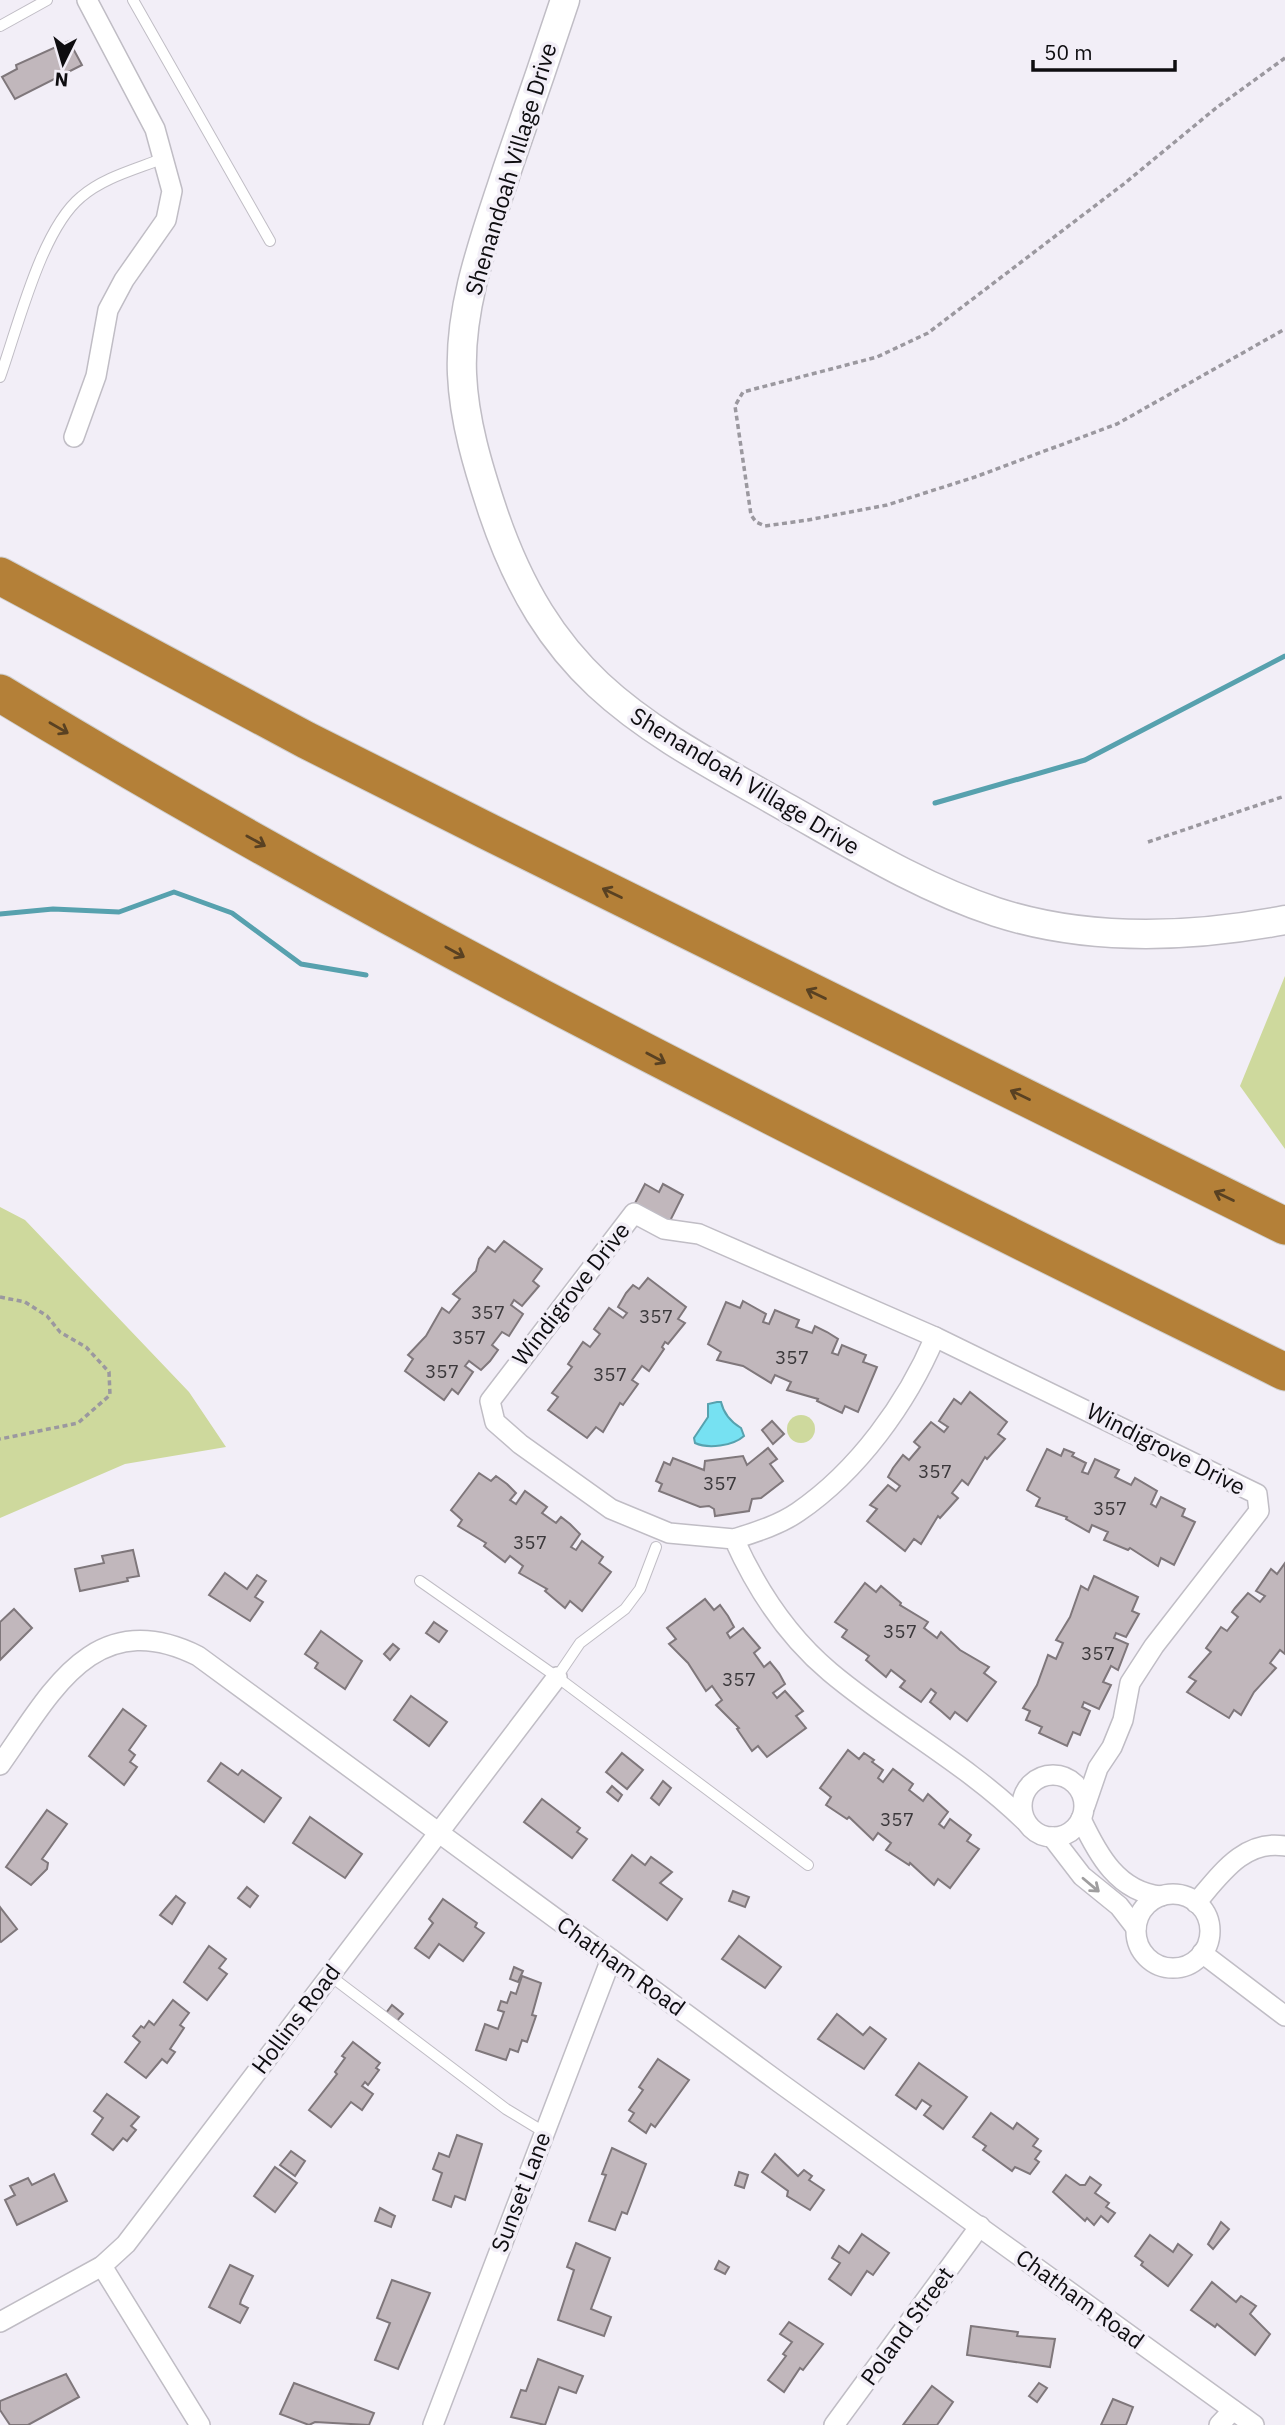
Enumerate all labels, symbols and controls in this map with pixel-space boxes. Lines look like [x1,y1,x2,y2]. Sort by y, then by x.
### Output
north arrow [28,28,98,98]
scale bar [1033,28,1175,72]
text: 50 m [1044,38,1093,66]
street label: Shenandoah Village Drive [457,39,563,299]
text: N [54,67,69,92]
street label: Shenandoah Village Drive [625,700,866,861]
one-way arrow [48,721,68,735]
one-way arrow [245,835,266,848]
one-way arrow [602,886,623,900]
one-way arrow [444,946,465,959]
one-way arrow [806,987,827,1001]
one-way arrow [645,1052,666,1066]
one-way arrow [1010,1088,1031,1101]
one-way arrow [1214,1188,1235,1202]
street label: Windigrove Drive [505,1216,636,1371]
house number: 357 [471,1300,505,1324]
house number: 357 [639,1304,673,1328]
house number: 357 [452,1325,486,1349]
house number: 357 [775,1345,809,1369]
house number: 357 [425,1359,459,1383]
house number: 357 [593,1362,627,1386]
street label: Windigrove Drive [1082,1395,1251,1501]
house number: 357 [918,1459,952,1483]
house number: 357 [703,1471,737,1495]
house number: 357 [1093,1496,1127,1520]
house number: 357 [513,1530,547,1554]
house number: 357 [883,1619,917,1643]
house number: 357 [1081,1641,1115,1665]
house number: 357 [722,1667,756,1691]
house number: 357 [880,1807,914,1831]
one-way arrow [1082,1877,1100,1893]
street label: Chatham Road [552,1909,692,2022]
street label: Hollins Road [244,1958,346,2079]
street label: Sunset Lane [483,2127,557,2256]
street label: Chatham Road [1011,2242,1151,2355]
street label: Poland Street [853,2260,959,2391]

